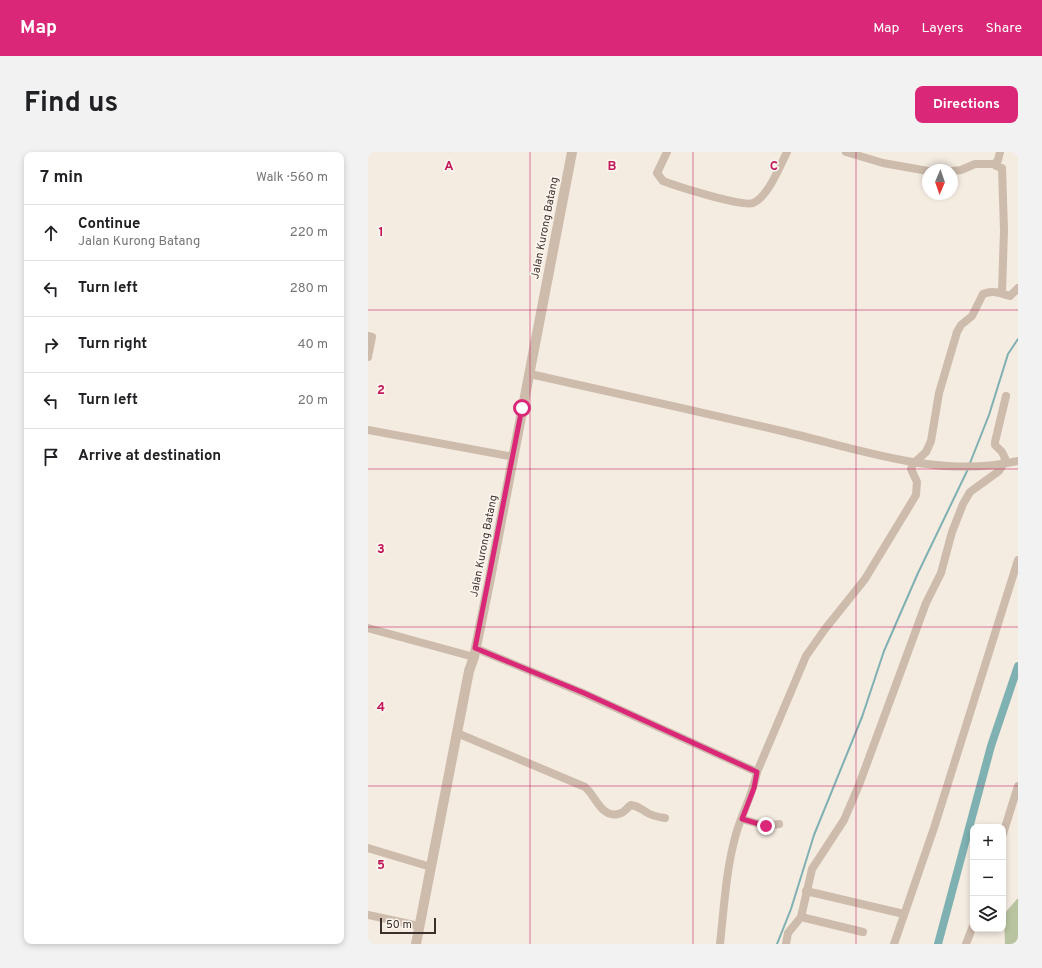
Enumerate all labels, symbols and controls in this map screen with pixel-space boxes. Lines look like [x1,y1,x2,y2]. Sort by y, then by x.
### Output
text: Map [20,16,57,40]
text: Map [873,20,899,37]
text: Layers [921,20,963,37]
text: Share [985,20,1022,37]
text: Find us [24,86,118,122]
button: Directions [915,86,1018,123]
text: A [444,159,454,175]
text: B [608,159,617,175]
text: C [770,159,778,175]
north arrow [922,164,958,200]
text: 7 min [40,167,83,189]
text: Walk · 560 m [256,170,328,186]
street label: Jalan Kurong Batang [528,176,562,280]
text: Continue [78,215,140,234]
icon: ahead [40,222,62,244]
text: 220 m [290,225,328,241]
text: 1 [378,225,384,241]
text: Jalan Kurong Batang [78,234,200,250]
icon: left [40,278,62,300]
text: Turn left [78,279,138,298]
text: 280 m [290,281,328,297]
icon: right [40,334,62,356]
text: Turn right [78,335,147,354]
text: 40 m [298,337,328,353]
text: 2 [377,383,385,399]
icon: left [40,390,62,412]
text: Turn left [78,391,138,410]
text: 20 m [298,393,328,409]
route start [513,399,531,417]
icon: arrive [40,446,62,468]
text: Arrive at destination [78,447,221,466]
street label: Jalan Kurong Batang [467,494,501,598]
text: 3 [377,542,385,558]
text: 4 [377,700,385,716]
route end [757,817,775,835]
map controls [970,824,1006,932]
button: + [970,824,1006,860]
text: 5 [377,858,385,874]
button: − [970,860,1006,896]
button: layers [970,896,1006,932]
scale bar [380,916,436,935]
text: 50 m [386,918,412,932]

